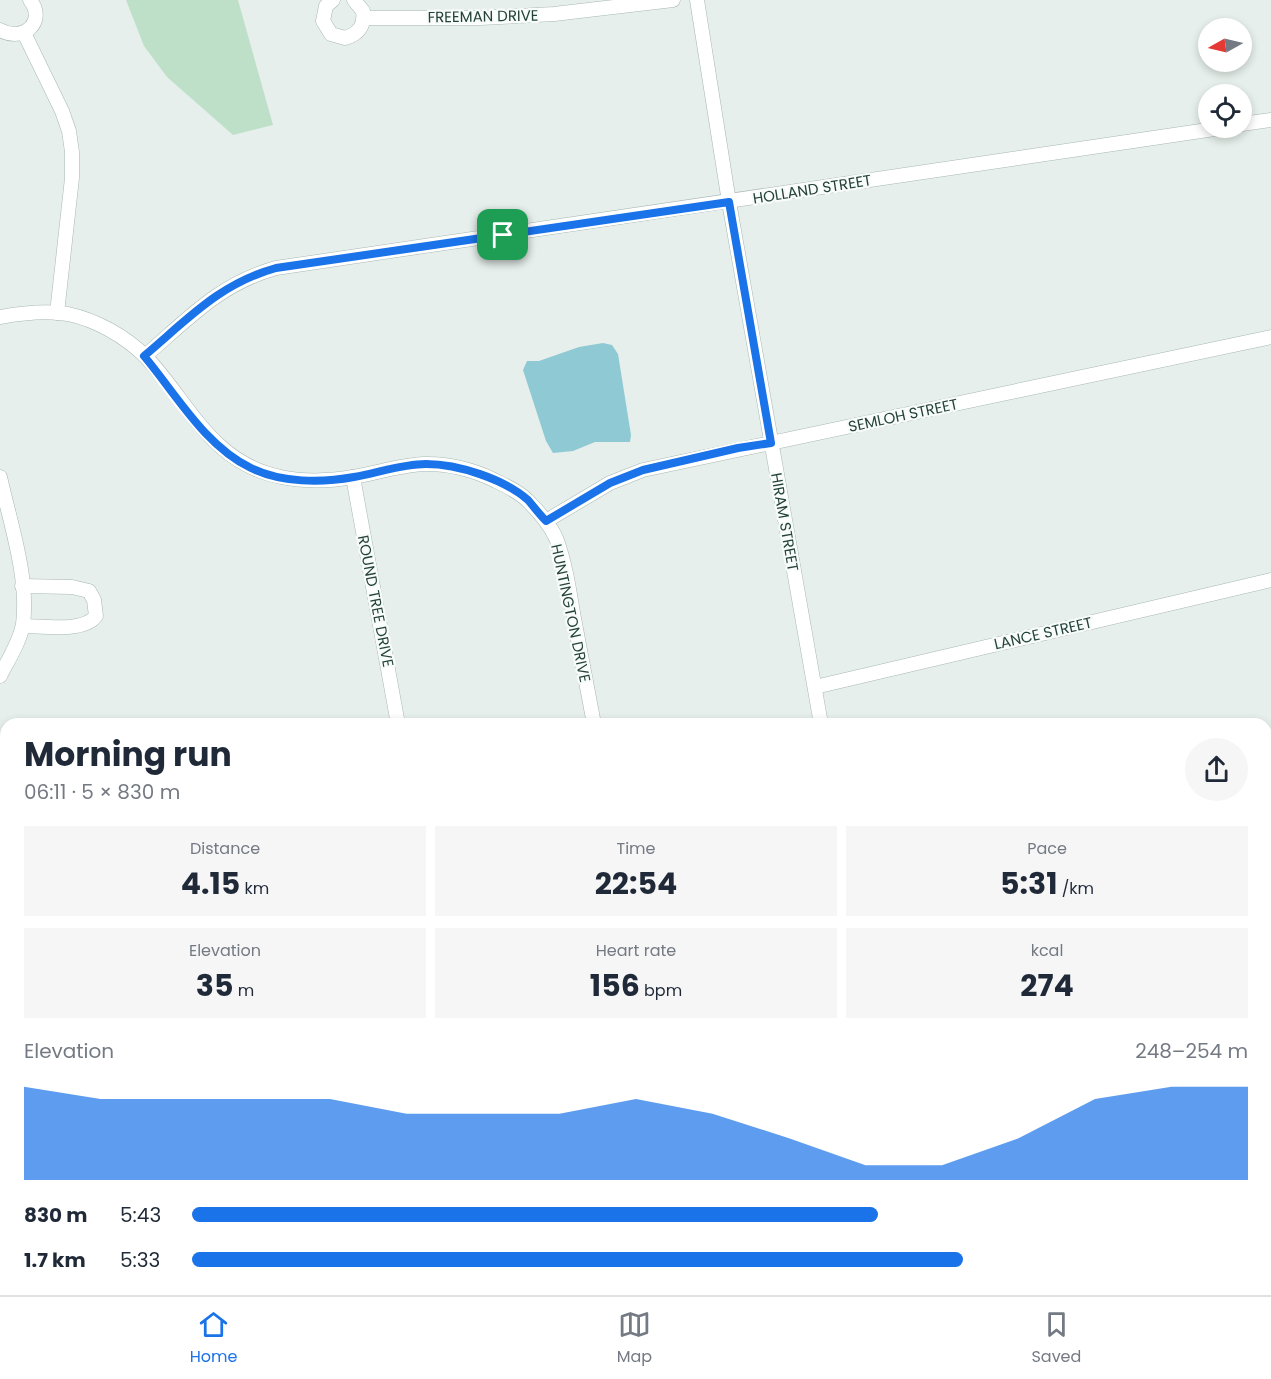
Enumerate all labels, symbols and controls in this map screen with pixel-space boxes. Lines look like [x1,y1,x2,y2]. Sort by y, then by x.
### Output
street label: FREEMAN DRIVE [427,5,539,27]
north arrow [1198,18,1252,72]
map controls [1198,18,1252,138]
button: locate [1198,84,1252,138]
street label: HOLLAND STREET [751,169,873,209]
pin [477,209,528,260]
icon: arrive [486,218,519,251]
street label: SEMLOH STREET [846,393,960,437]
street label: HIRAM STREET [766,471,804,573]
street label: ROUND TREE DRIVE [353,533,399,669]
street label: HUNTINGTON DRIVE [546,542,596,684]
street label: LANCE STREET [992,612,1094,654]
text: Morning run [24,731,232,778]
button: share [1185,738,1248,801]
text: 06:11 · 5 × 830 m [24,778,180,806]
text: Distance [190,837,260,860]
text: Time [617,837,656,860]
text: Pace [1027,837,1067,860]
text: 4.15 [181,862,240,905]
text: 22:54 [595,862,677,905]
text: 5:31 [1000,862,1057,905]
text: km [240,877,269,900]
text: /km [1057,877,1094,900]
text: Elevation [189,939,261,962]
text: Heart rate [596,939,676,962]
text: kcal [1031,939,1063,962]
text: 35 [196,964,233,1007]
text: 156 [590,964,640,1007]
text: 274 [1020,964,1074,1007]
text: m [233,979,254,1002]
text: bpm [640,979,682,1002]
text: Elevation [24,1037,114,1065]
text: 248–254 m [1135,1037,1248,1065]
text: 830 m [24,1201,88,1229]
text: 5:43 [120,1201,161,1229]
text: 1.7 km [24,1246,86,1274]
text: 5:33 [120,1246,160,1274]
tab: Home [190,1308,237,1369]
tab: Map [617,1308,652,1369]
tab: Saved [1031,1308,1081,1369]

